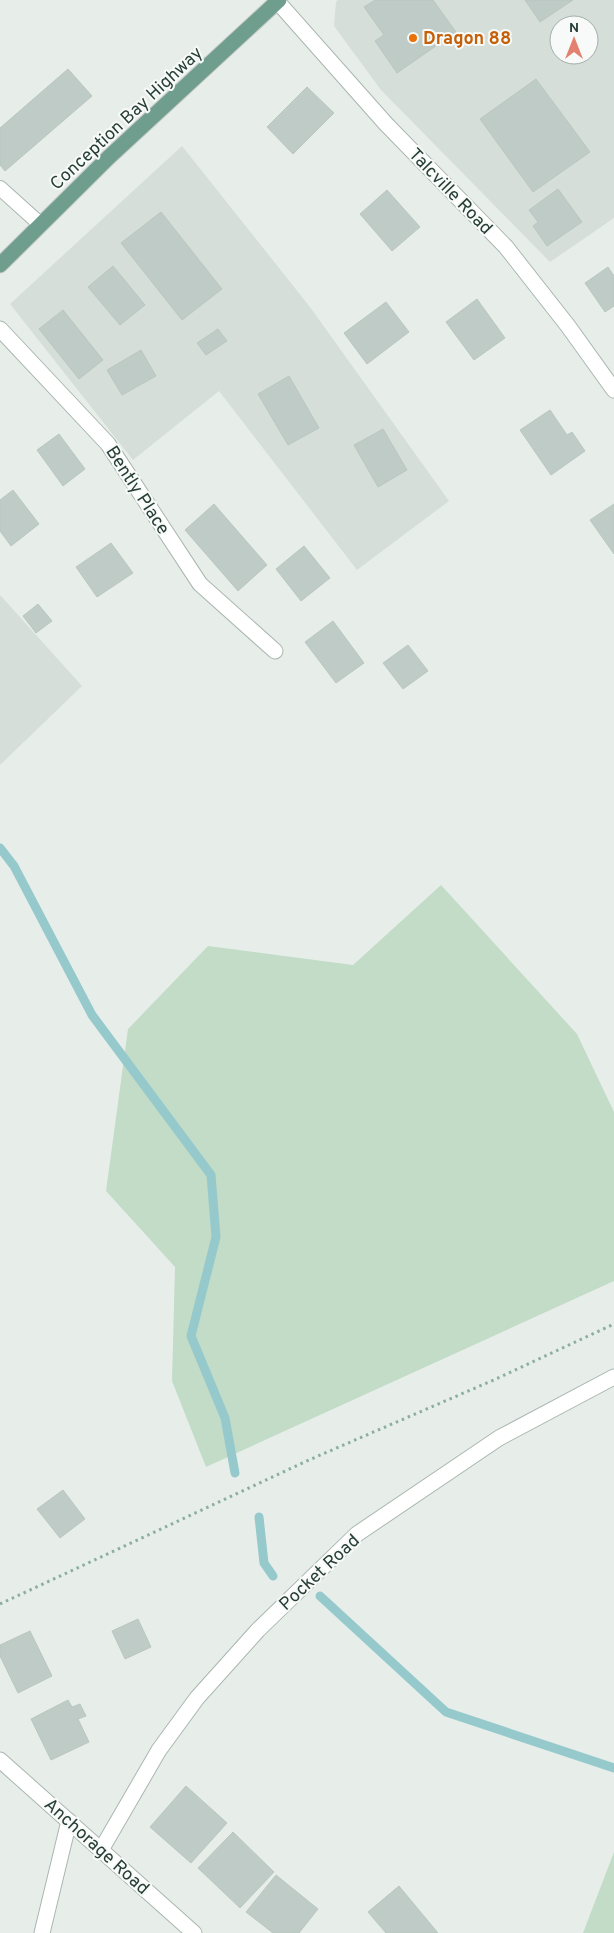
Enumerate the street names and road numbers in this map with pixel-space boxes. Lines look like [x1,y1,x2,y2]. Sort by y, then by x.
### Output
street label: Conception Bay Highway [46,42,208,196]
street label: Talcville Road [403,144,497,240]
street label: Bently Place [100,442,174,540]
street label: Pocket Road [275,1530,365,1616]
street label: Anchorage Road [39,1794,153,1900]

